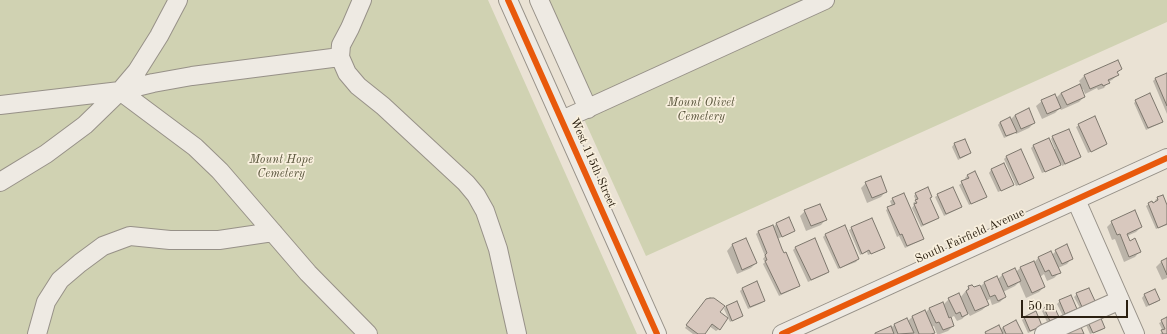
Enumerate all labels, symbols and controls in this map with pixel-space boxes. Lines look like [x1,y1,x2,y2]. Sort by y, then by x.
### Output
park label: Mount Olivet Cemetery [667,96,735,124]
street label: West 115th Street [567,116,619,210]
park label: Mount Hope Cemetery [249,153,313,181]
street label: South Fairfield Avenue [913,205,1027,267]
scale bar [1023,292,1130,318]
text: 50 m [1028,301,1055,313]

